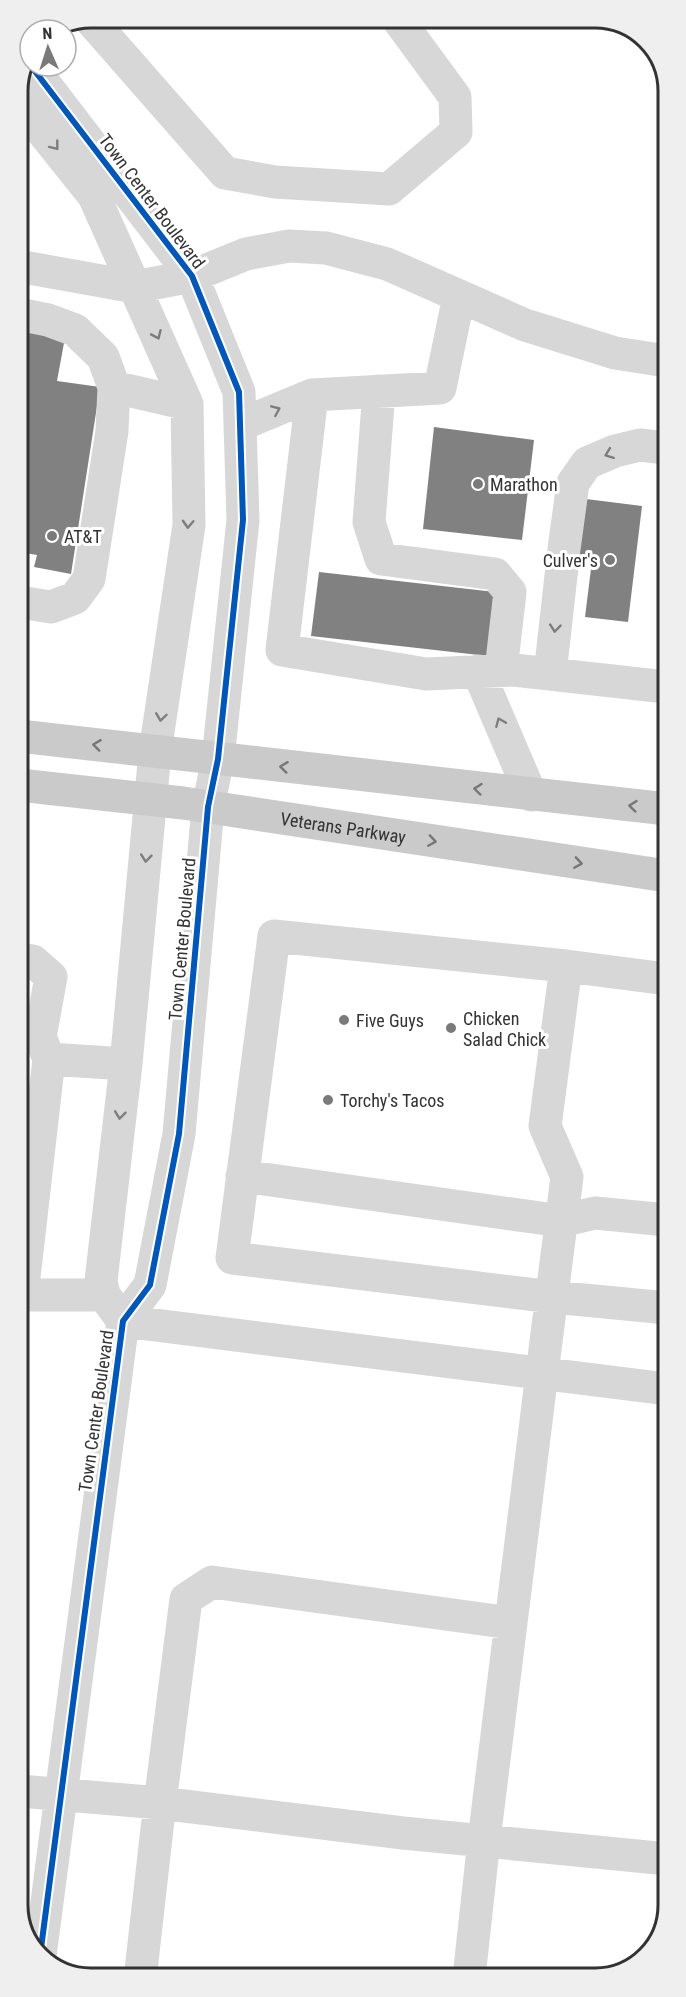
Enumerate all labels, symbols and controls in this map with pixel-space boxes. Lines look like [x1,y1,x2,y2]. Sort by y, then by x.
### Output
north arrow [18,18,78,78]
text: N [42,24,53,43]
street label: Town Center Boulevard [94,129,210,273]
one-way arrow [47,140,58,151]
one-way arrow [150,328,162,339]
one-way arrow [270,405,281,417]
one-way arrow [604,446,615,459]
place label: Marathon [490,474,558,495]
marker: Marathon [471,477,485,491]
one-way arrow [182,519,195,528]
place label: AT&T [64,526,102,547]
marker: AT&T [45,529,59,543]
place label: Culver's [543,550,598,571]
marker: Culver's [603,553,617,567]
one-way arrow [549,624,562,633]
one-way arrow [155,712,167,721]
one-way arrow [495,717,507,728]
one-way arrow [93,739,102,752]
one-way arrow [280,761,289,773]
one-way arrow [473,783,482,796]
one-way arrow [628,800,637,813]
street label: Veterans Parkway [279,807,408,847]
one-way arrow [427,834,437,847]
one-way arrow [140,853,153,863]
one-way arrow [573,856,582,868]
street label: Town Center Boulevard [164,857,200,1021]
place label: Chicken Salad Chick [463,1008,546,1050]
place label: Five Guys [356,1010,424,1031]
marker: Five Guys [337,1013,351,1027]
marker: Chicken Salad Chick [444,1021,458,1035]
place label: Torchy's Tacos [340,1090,444,1111]
marker: Torchy's Tacos [321,1093,335,1107]
one-way arrow [114,1110,127,1119]
street label: Town Center Boulevard [74,1329,118,1493]

